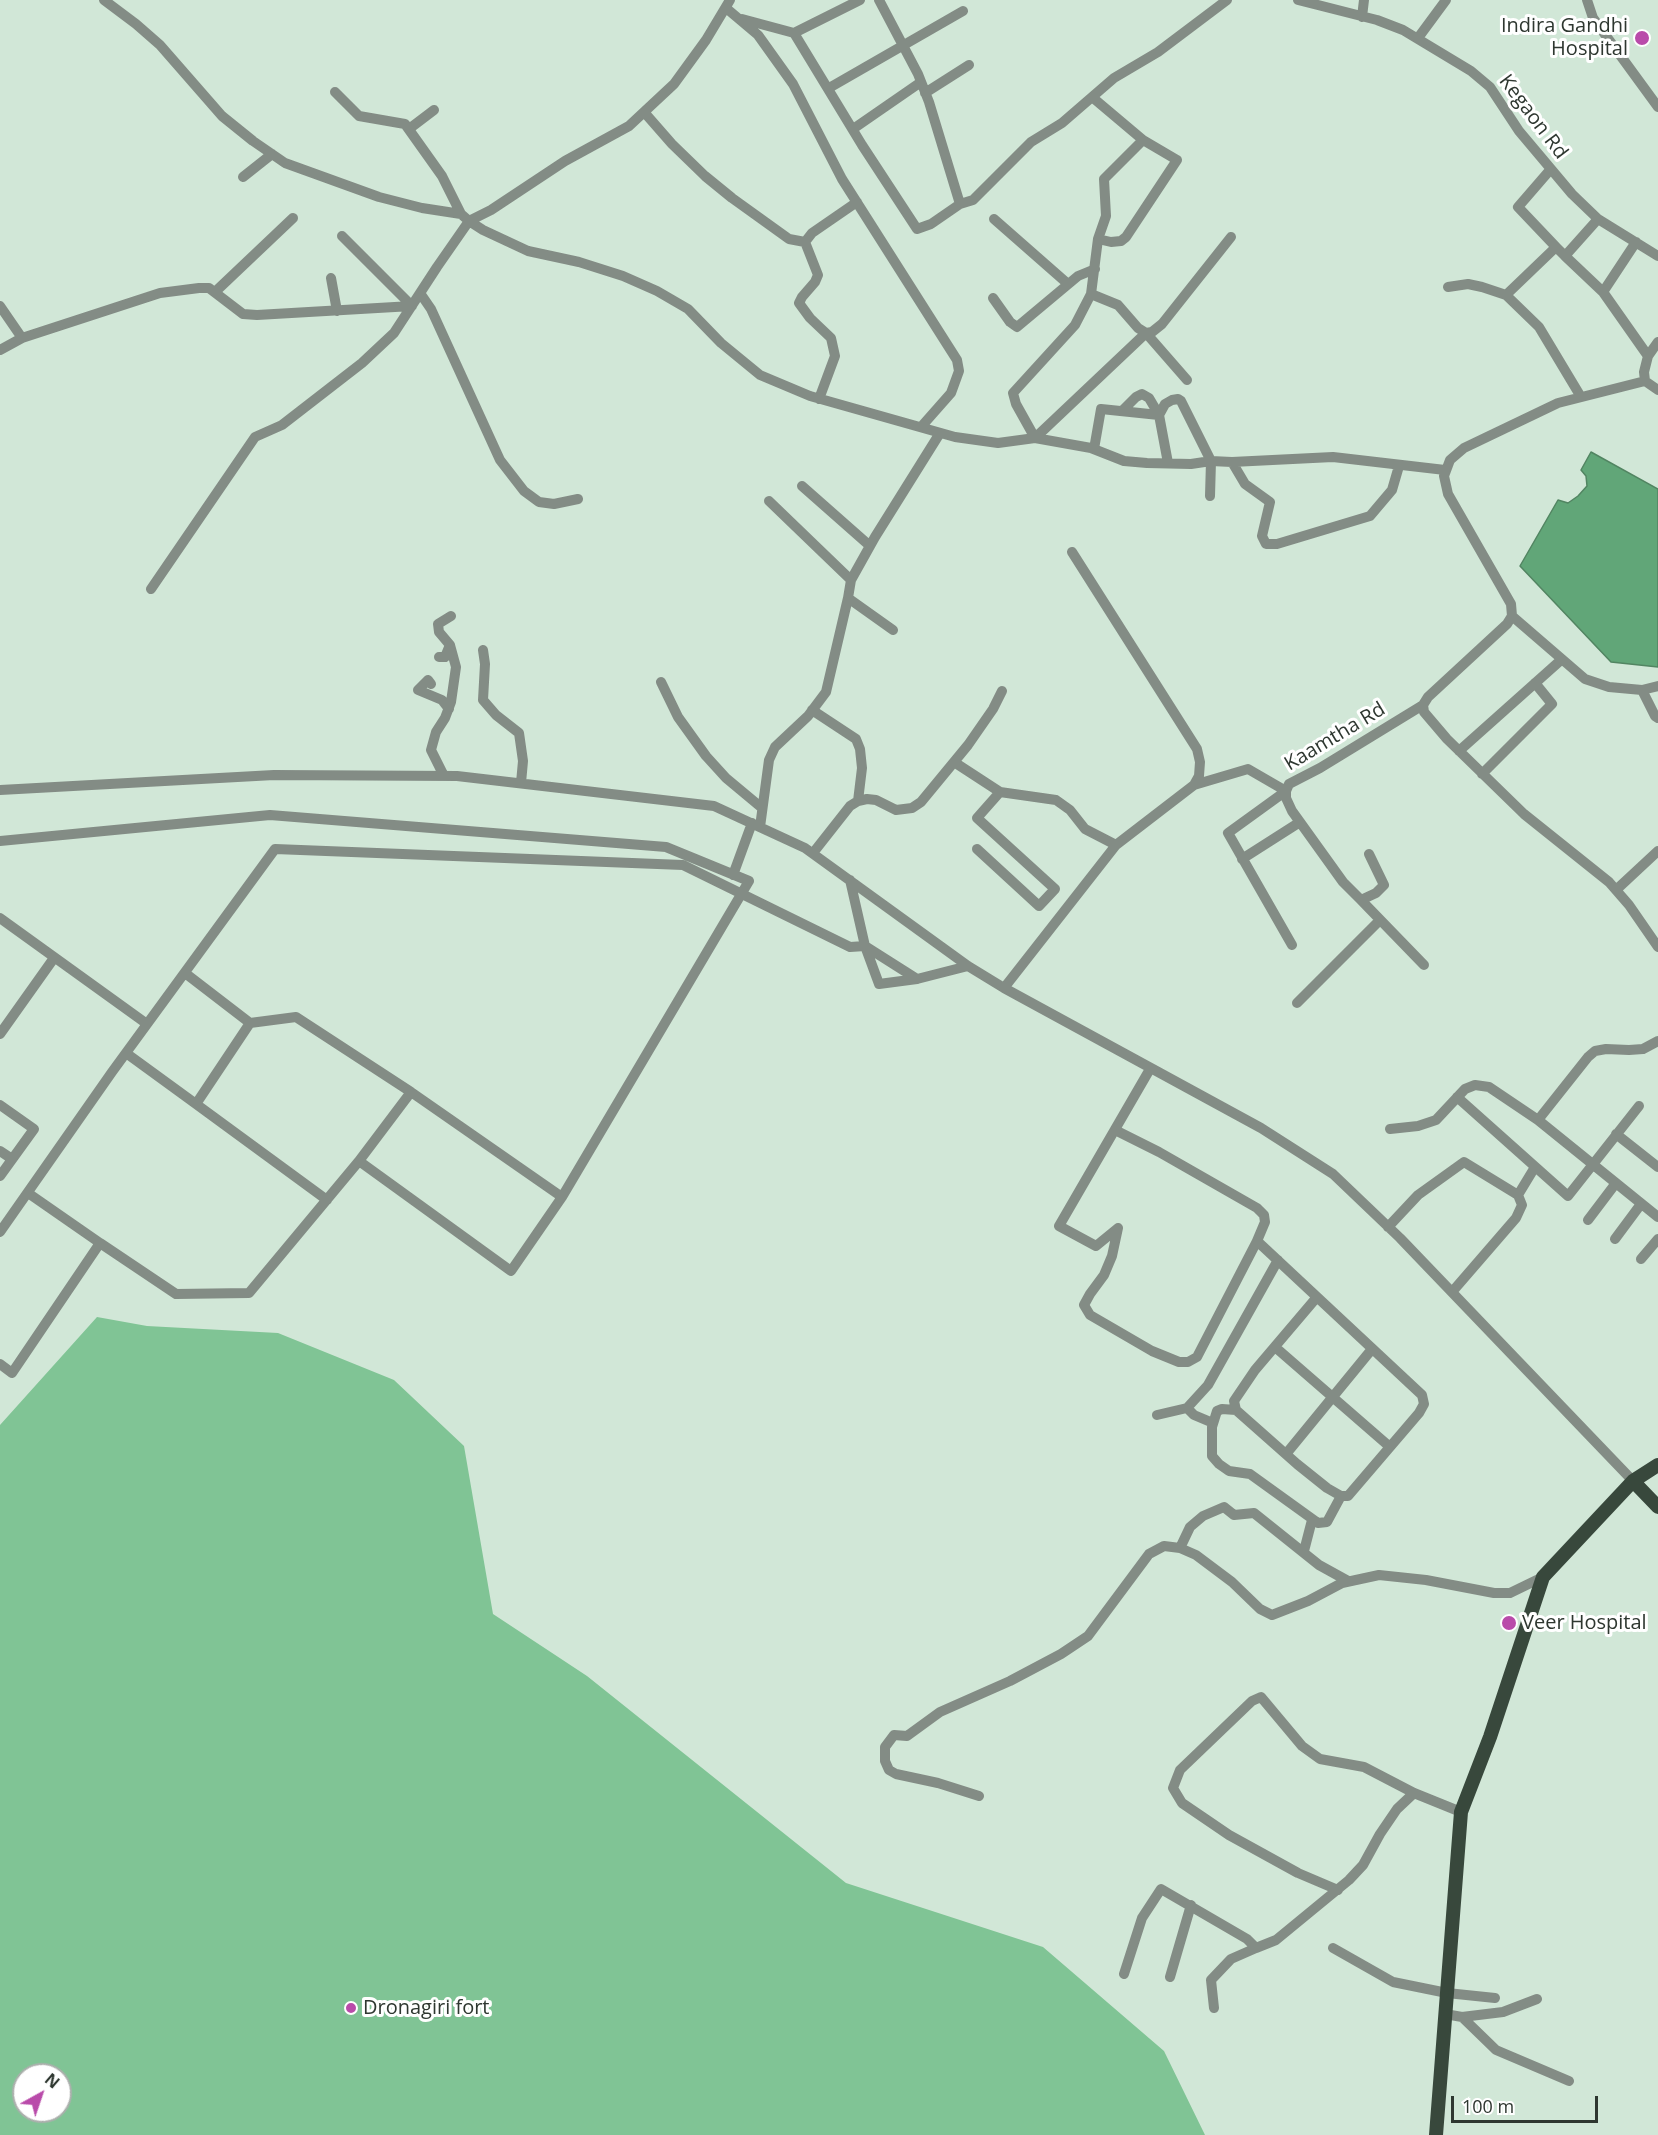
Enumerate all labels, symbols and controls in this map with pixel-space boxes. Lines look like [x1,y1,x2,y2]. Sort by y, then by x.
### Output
place label: Indira Gandhi Hospital [1501,14,1628,61]
marker: Indira Gandhi Hospital [1633,29,1651,47]
street label: Kegaon Rd [1493,70,1573,164]
street label: Kaamtha Rd [1280,698,1390,776]
place label: Veer Hospital [1522,1611,1647,1635]
marker: Veer Hospital [1500,1614,1518,1632]
place label: Dronagiri fort [363,1996,489,2020]
marker: Dronagiri fort [344,2001,358,2015]
north arrow [12,2063,72,2123]
text: N [40,2068,64,2093]
scale bar [1454,2084,1601,2122]
text: 100 m [1462,2094,1514,2118]

